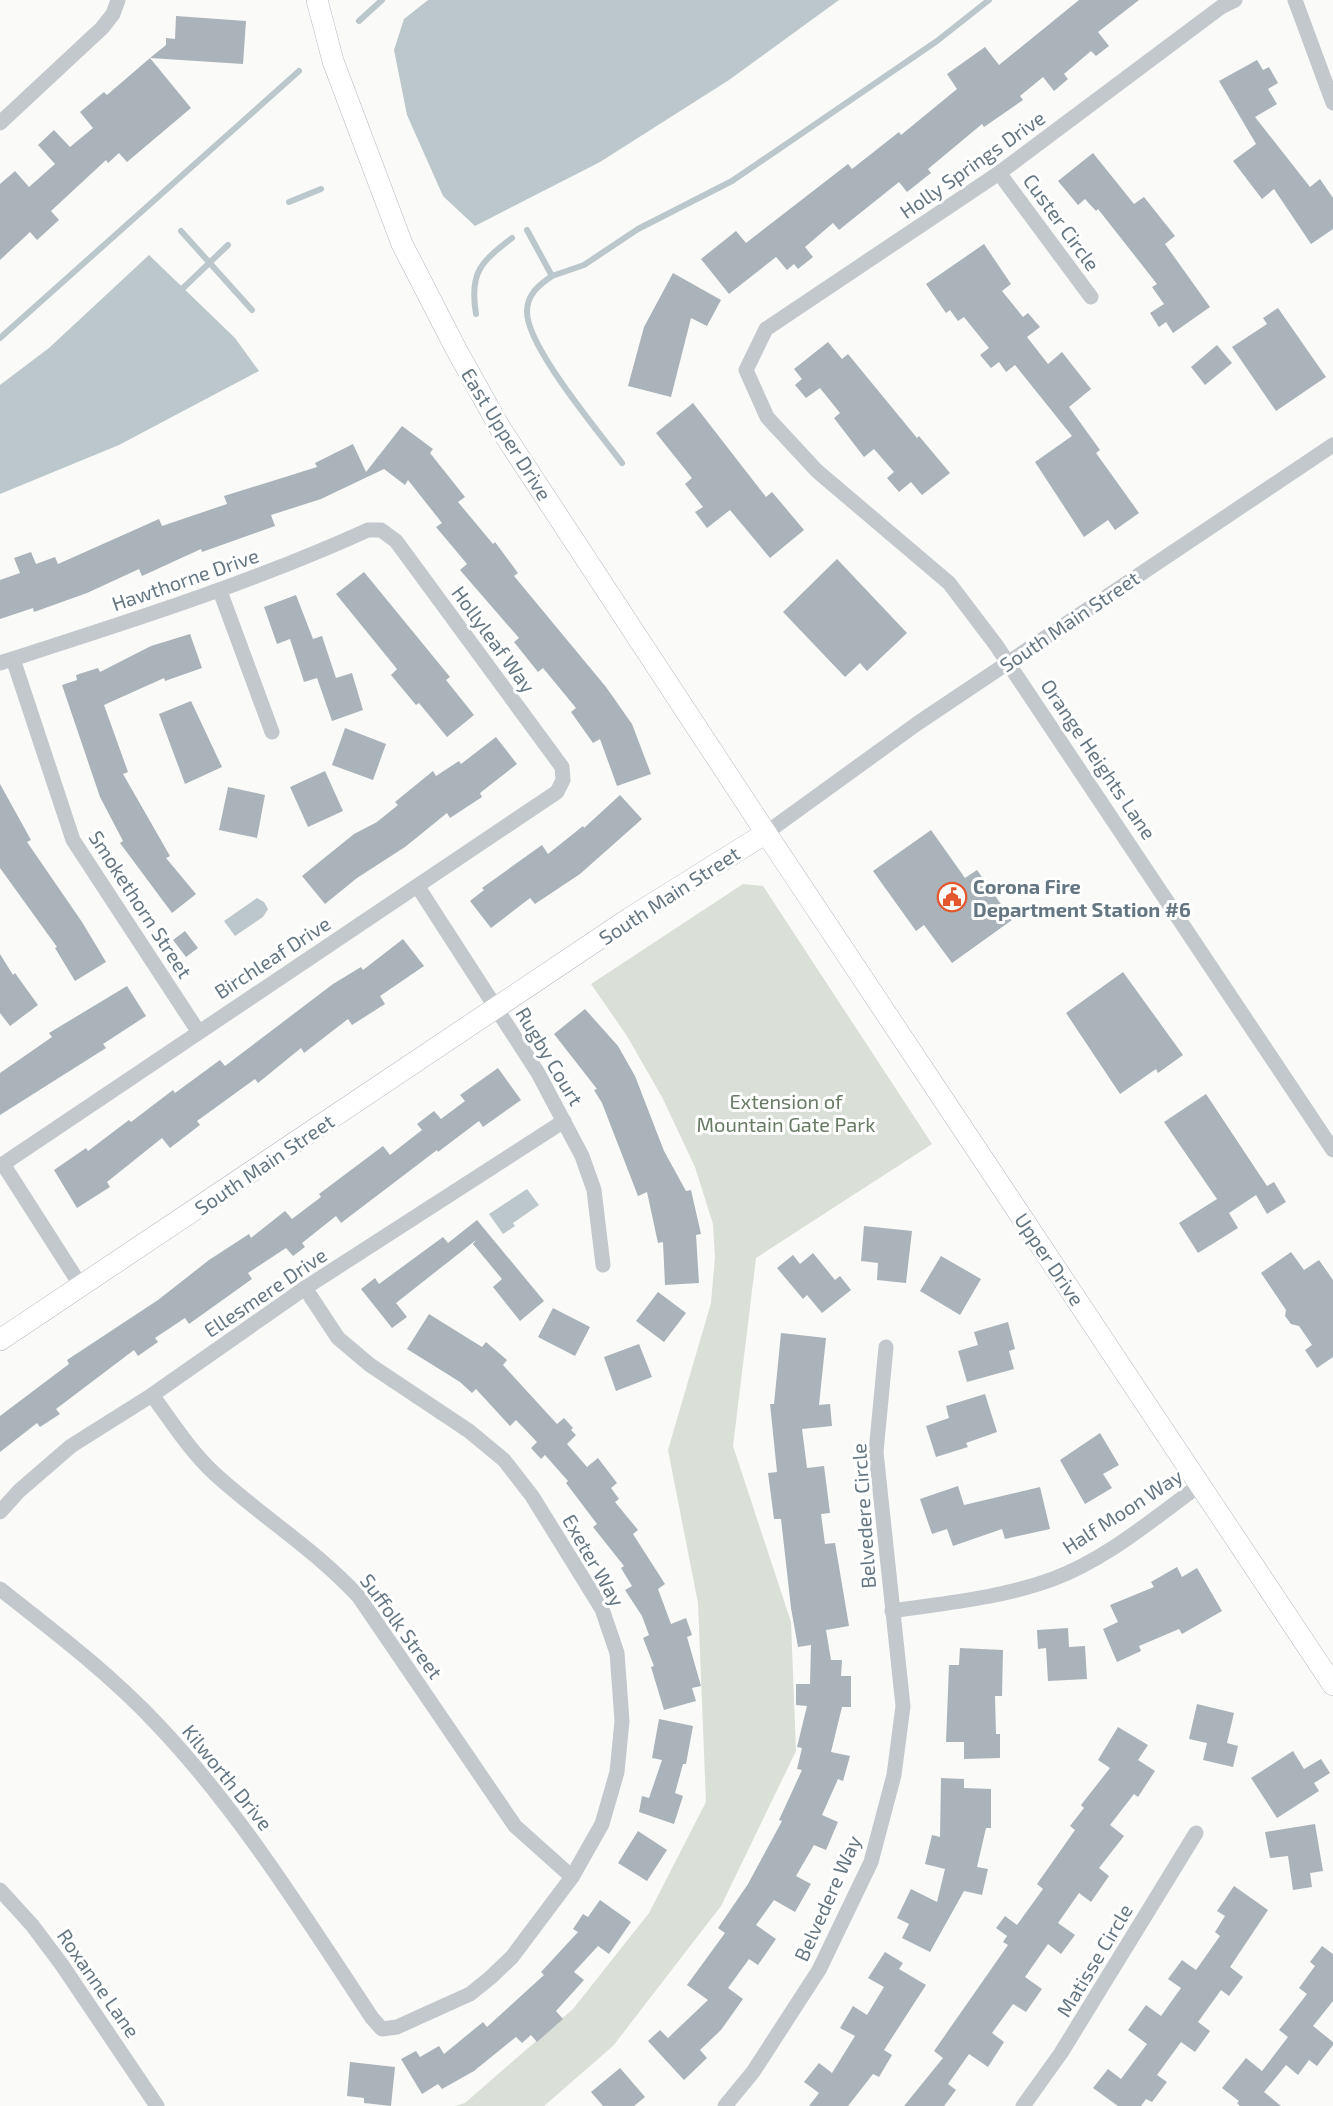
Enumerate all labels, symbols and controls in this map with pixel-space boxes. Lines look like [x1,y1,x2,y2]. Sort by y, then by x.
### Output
street label: Holly Springs Drive [895,105,1049,223]
street label: Custer Circle [1019,169,1105,275]
street label: East Upper Drive [457,364,557,504]
street label: Hawthorne Drive [108,543,262,615]
street label: South Main Street [995,565,1144,676]
street label: Hollyleaf Way [447,581,541,697]
street label: Orange Heights Lane [1036,674,1162,844]
street label: Smokethorn Street [84,826,198,983]
street label: South Main Street [594,840,744,949]
place label: Corona Fire Department Station #6 [973,874,1191,921]
public building icon: Corona Fire Department Station #6 [936,881,968,913]
street label: Birchleaf Drive [210,911,334,1003]
street label: Rugby Court [511,1002,589,1110]
park label: Extension of Mountain Gate Park [697,1089,875,1136]
street label: South Main Street [190,1108,339,1219]
street label: Upper Drive [1010,1208,1090,1310]
street label: Ellesmere Drive [199,1242,331,1342]
street label: Belvedere Circle [846,1443,880,1589]
street label: Half Moon Way [1057,1463,1187,1559]
street label: Exeter Way [558,1510,630,1611]
street label: Suffolk Street [356,1569,448,1684]
street label: Kilworth Drive [178,1719,278,1835]
street label: Belvedere Way [789,1831,866,1965]
street label: Matisse Circle [1051,1899,1137,2021]
street label: Roxanne Lane [53,1924,145,2042]

